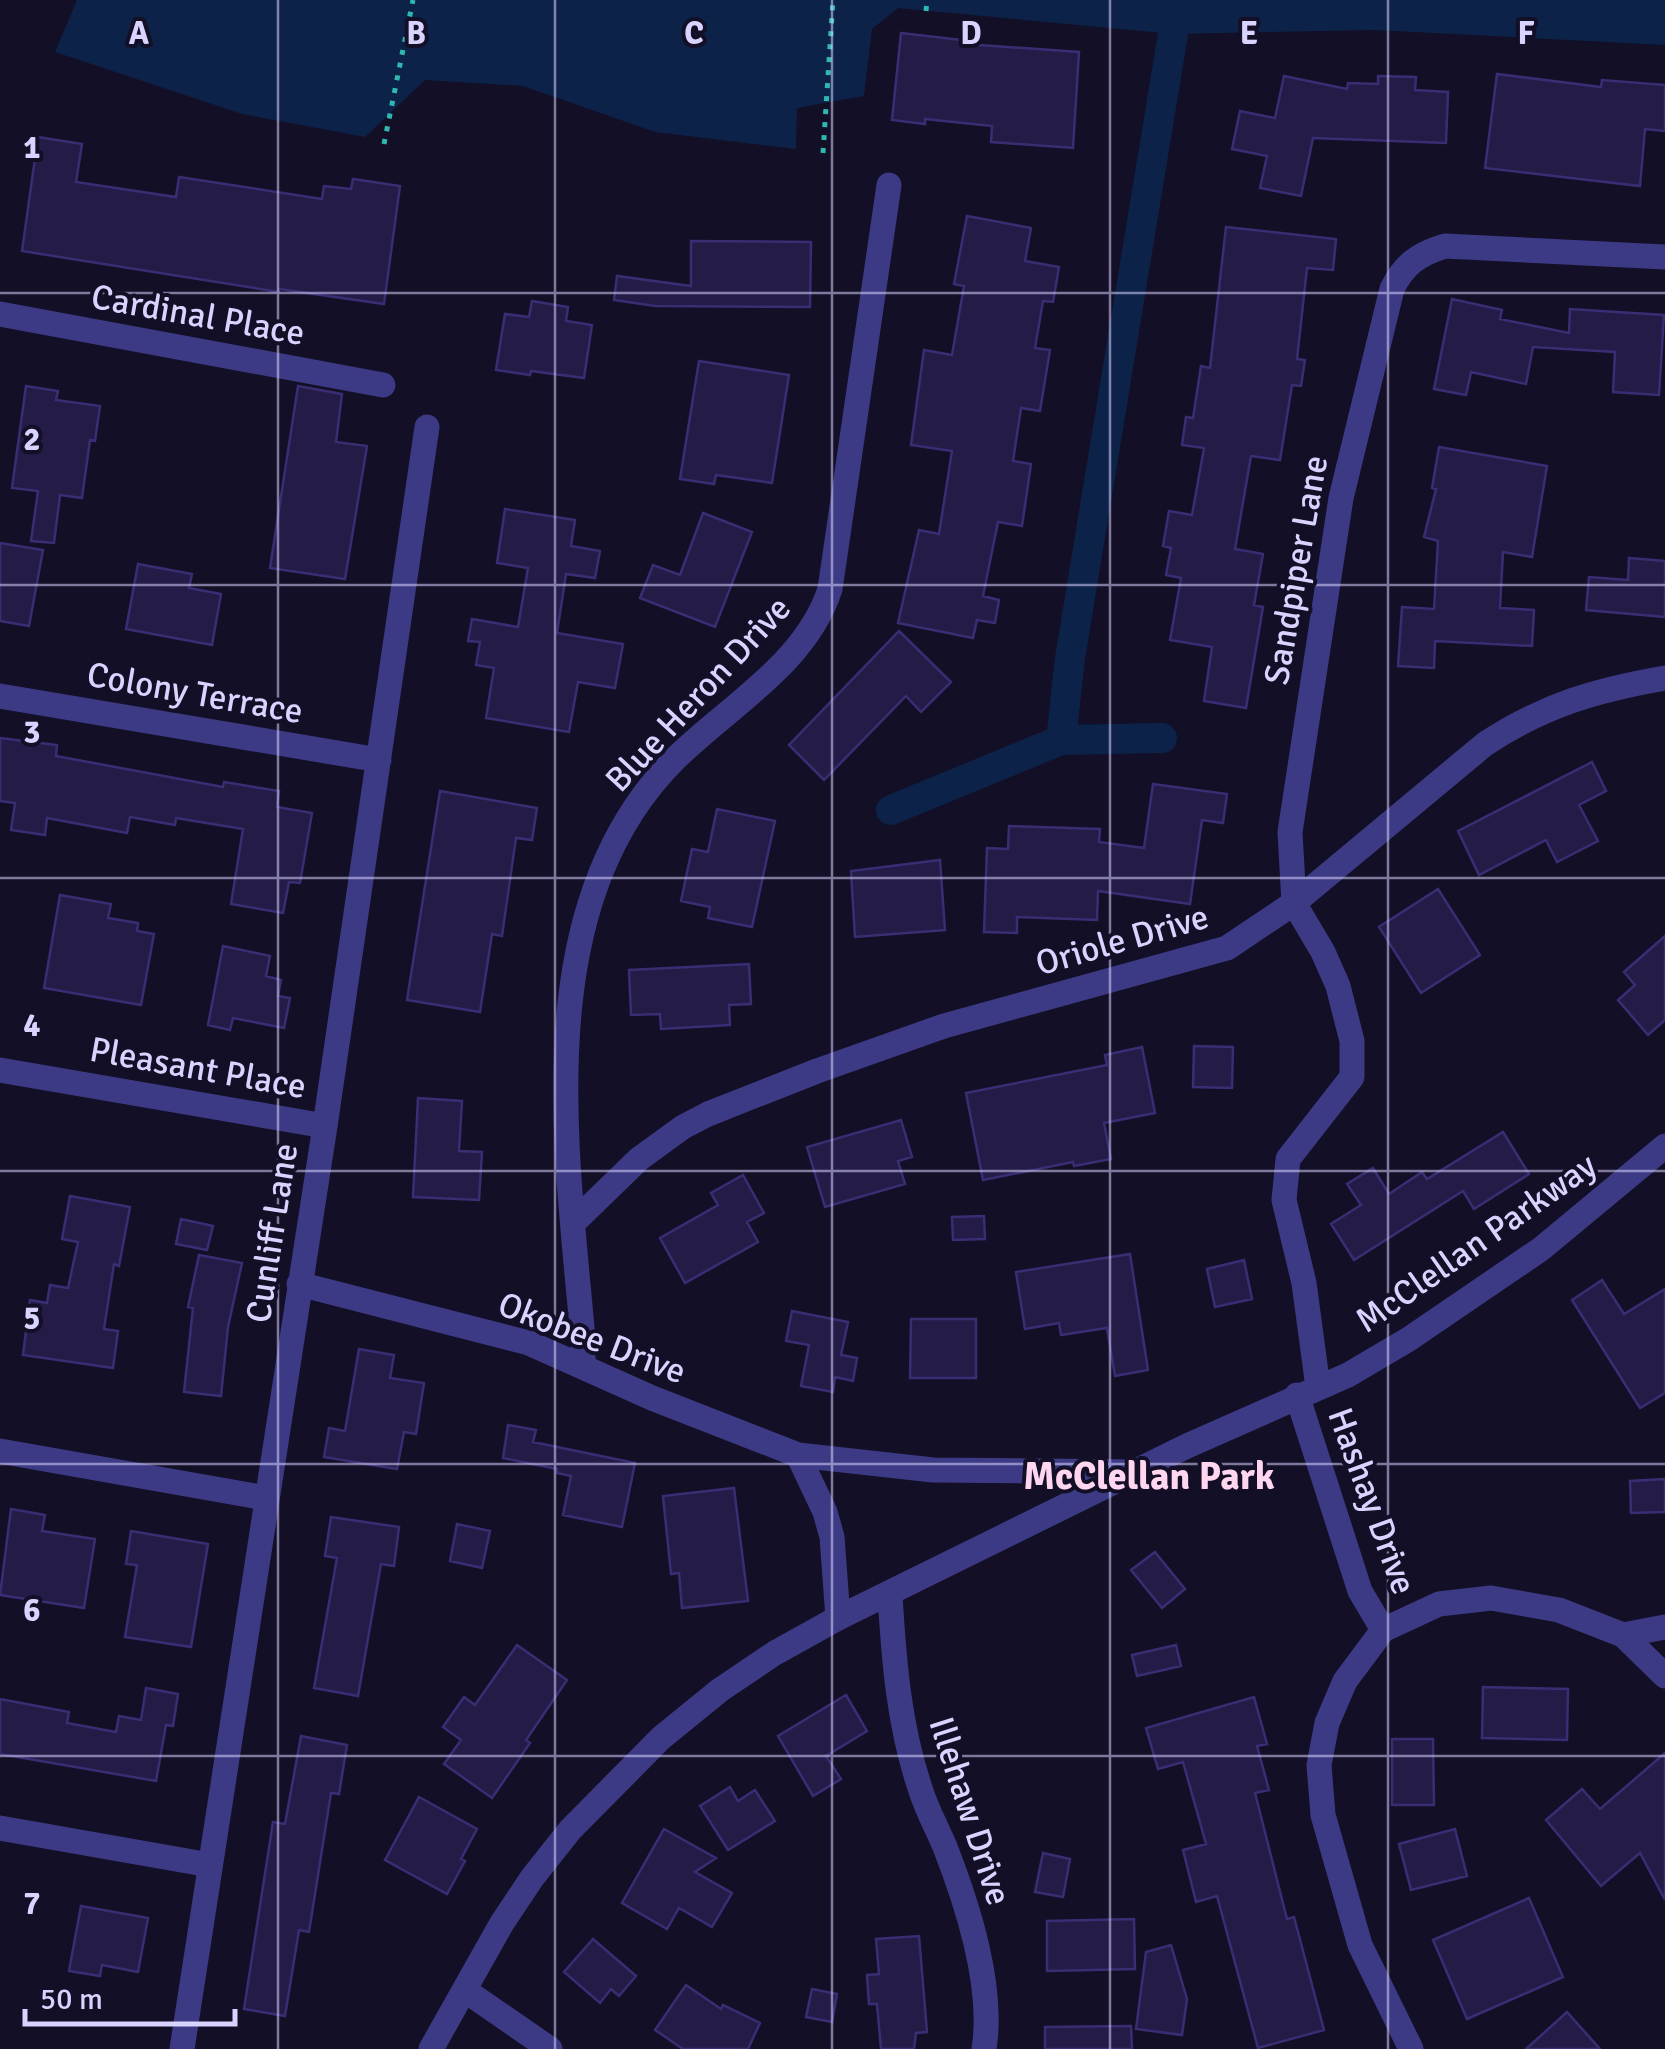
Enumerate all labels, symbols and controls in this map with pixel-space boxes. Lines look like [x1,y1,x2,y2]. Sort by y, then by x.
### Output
text: A [129,14,150,53]
text: B [406,14,426,53]
text: C [684,14,704,53]
text: D [960,14,982,53]
text: E [1240,14,1258,53]
text: F [1517,14,1535,53]
text: 1 [23,128,41,167]
street label: Cardinal Place [88,275,308,355]
text: 2 [23,420,41,459]
street label: Sandpiper Lane [1255,452,1337,688]
street label: Blue Heron Drive [596,587,800,801]
street label: Colony Terrace [84,653,306,733]
text: 3 [23,713,41,752]
street label: Oriole Drive [1031,895,1213,985]
text: 4 [23,1006,41,1045]
street label: Pleasant Place [87,1028,309,1108]
street label: Cunliff Lane [237,1140,307,1326]
street label: McClellan Parkway [1347,1144,1605,1342]
street label: Okobee Drive [492,1283,692,1393]
text: 5 [23,1299,41,1338]
street label: Hashay Drive [1318,1402,1426,1600]
district label: McClellan Park [1023,1453,1275,1500]
text: 6 [23,1591,41,1630]
street label: Illehaw Drive [919,1711,1021,1911]
text: 7 [23,1884,41,1923]
scale bar [25,1964,235,2026]
text: 50 m [40,1981,103,2018]

